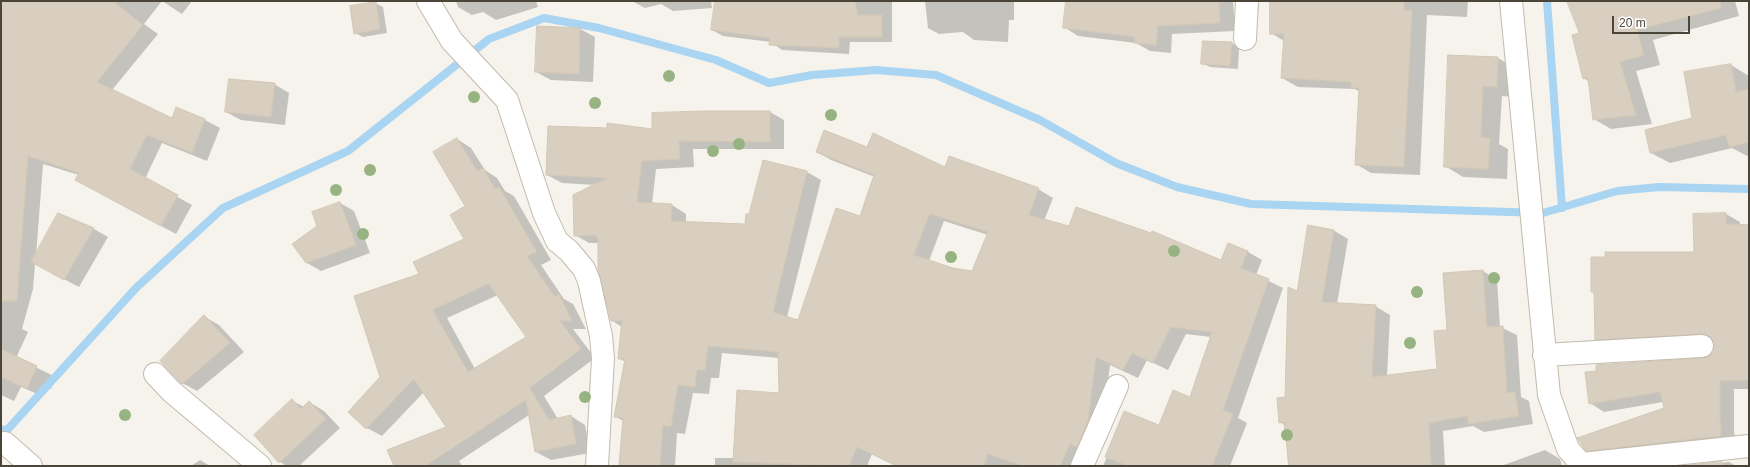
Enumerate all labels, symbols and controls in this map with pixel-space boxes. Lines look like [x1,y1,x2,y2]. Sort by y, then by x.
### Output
scale bar [1614,8,1692,34]
text: 20 m [1619,16,1646,30]

